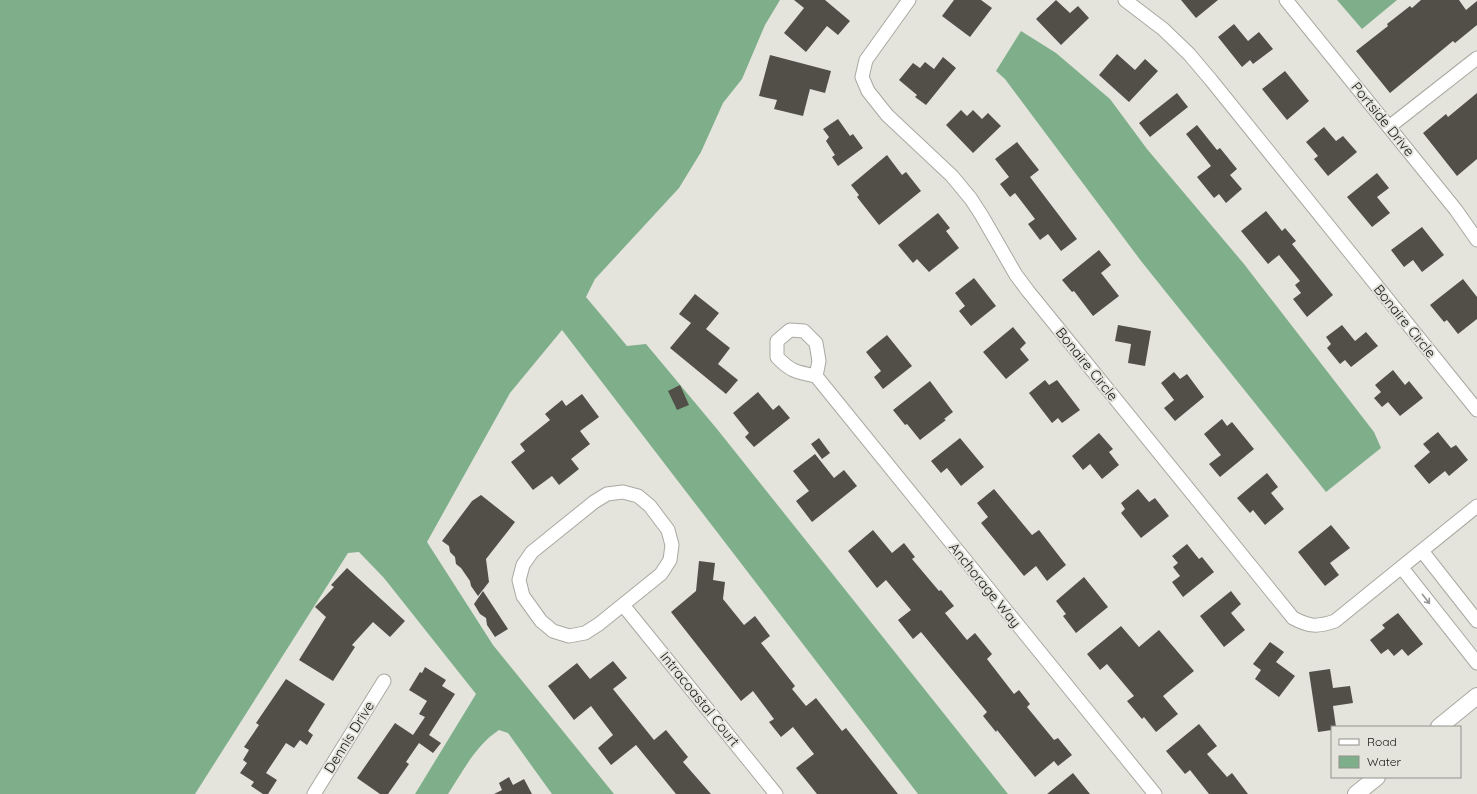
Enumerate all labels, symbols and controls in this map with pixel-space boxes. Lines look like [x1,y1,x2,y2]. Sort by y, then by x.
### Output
street label: Portside Drive [1348,78,1419,160]
street label: Bonaire Circle [1370,281,1440,361]
street label: Bonaire Circle [1052,324,1122,404]
street label: Anchorage Way [945,539,1025,631]
one-way arrow [1422,593,1430,604]
street label: Intracoastal Court [656,648,744,750]
street label: Dennis Drive [320,698,378,776]
legend [1331,726,1461,778]
text: Road [1367,734,1397,749]
text: Water [1367,754,1402,769]

